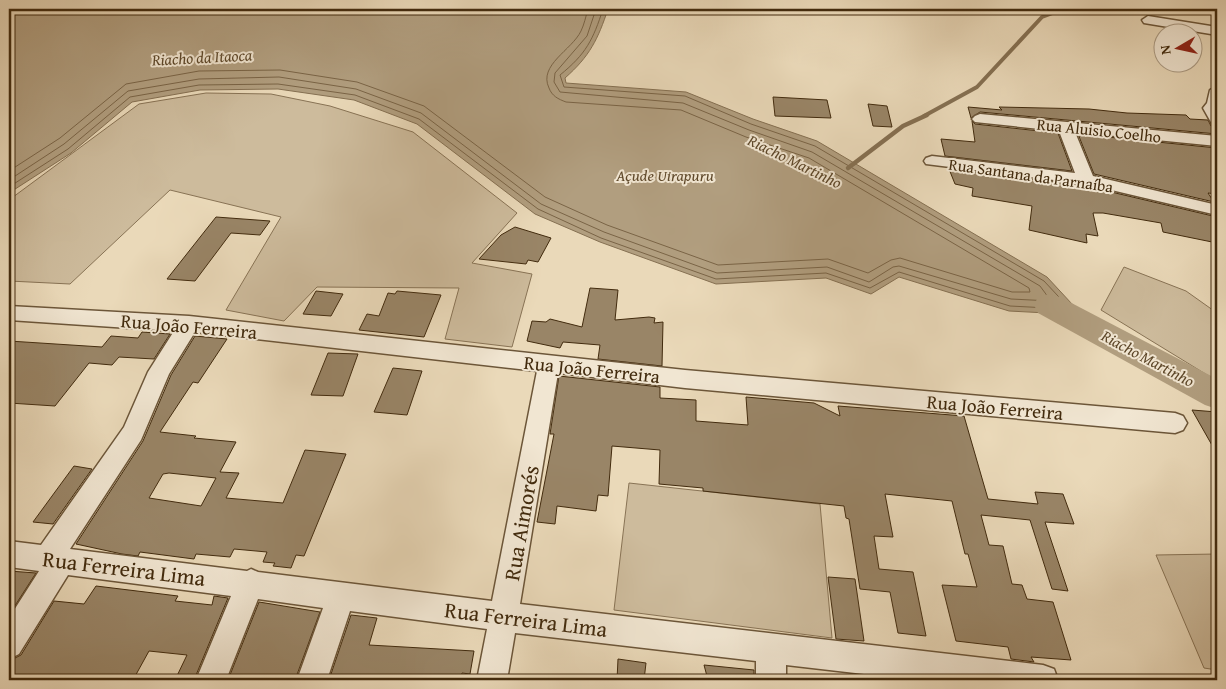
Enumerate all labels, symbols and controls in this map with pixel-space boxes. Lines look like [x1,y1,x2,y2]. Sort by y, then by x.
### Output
north arrow [1154,22,1204,72]
water label: Riacho da Itaoca [150,42,253,72]
text: N [1154,43,1176,56]
street label: Rua Aluisio Coelho [1036,112,1162,148]
water label: Riacho Martinho [743,127,846,194]
street label: Rua Santana da Parnaíba [947,152,1115,198]
water label: Açude Uirapuru [615,163,714,187]
street label: Rua João Ferreira [120,306,258,346]
water label: Riacho Martinho [1096,323,1199,393]
street label: Rua João Ferreira [523,348,661,390]
street label: Rua João Ferreira [926,387,1064,427]
street label: Rua Aimorés [495,463,547,583]
street label: Rua Ferreira Lima [41,542,208,594]
street label: Rua Ferreira Lima [443,593,610,645]

